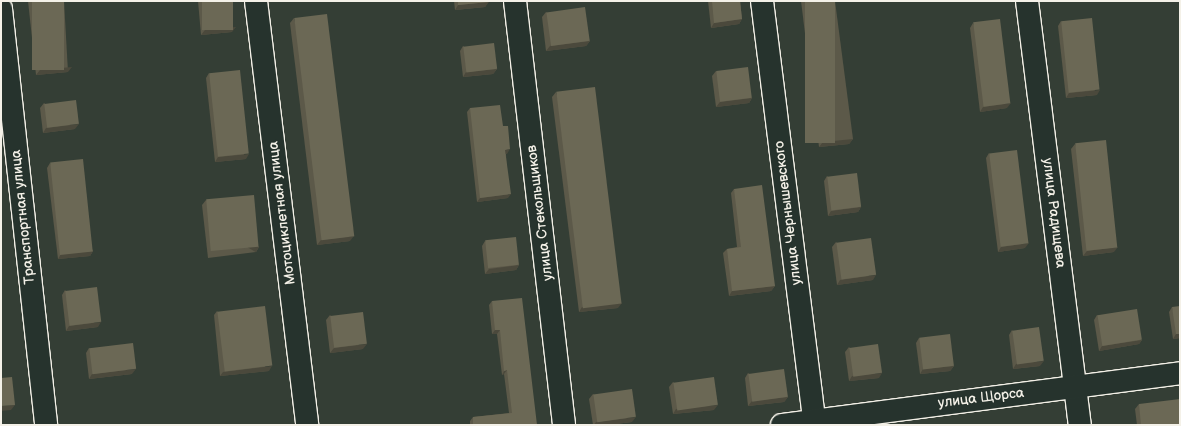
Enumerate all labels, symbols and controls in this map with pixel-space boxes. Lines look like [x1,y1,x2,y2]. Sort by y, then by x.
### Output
street label: Мотоциклетная улица [265,140,299,286]
street label: улица Чернышевского [771,140,805,286]
street label: улица Стекольщиков [523,144,557,282]
street label: Транспортная улица [8,149,38,285]
street label: улица Радищева [1039,157,1069,269]
street label: улица Щорса [937,384,1025,412]

